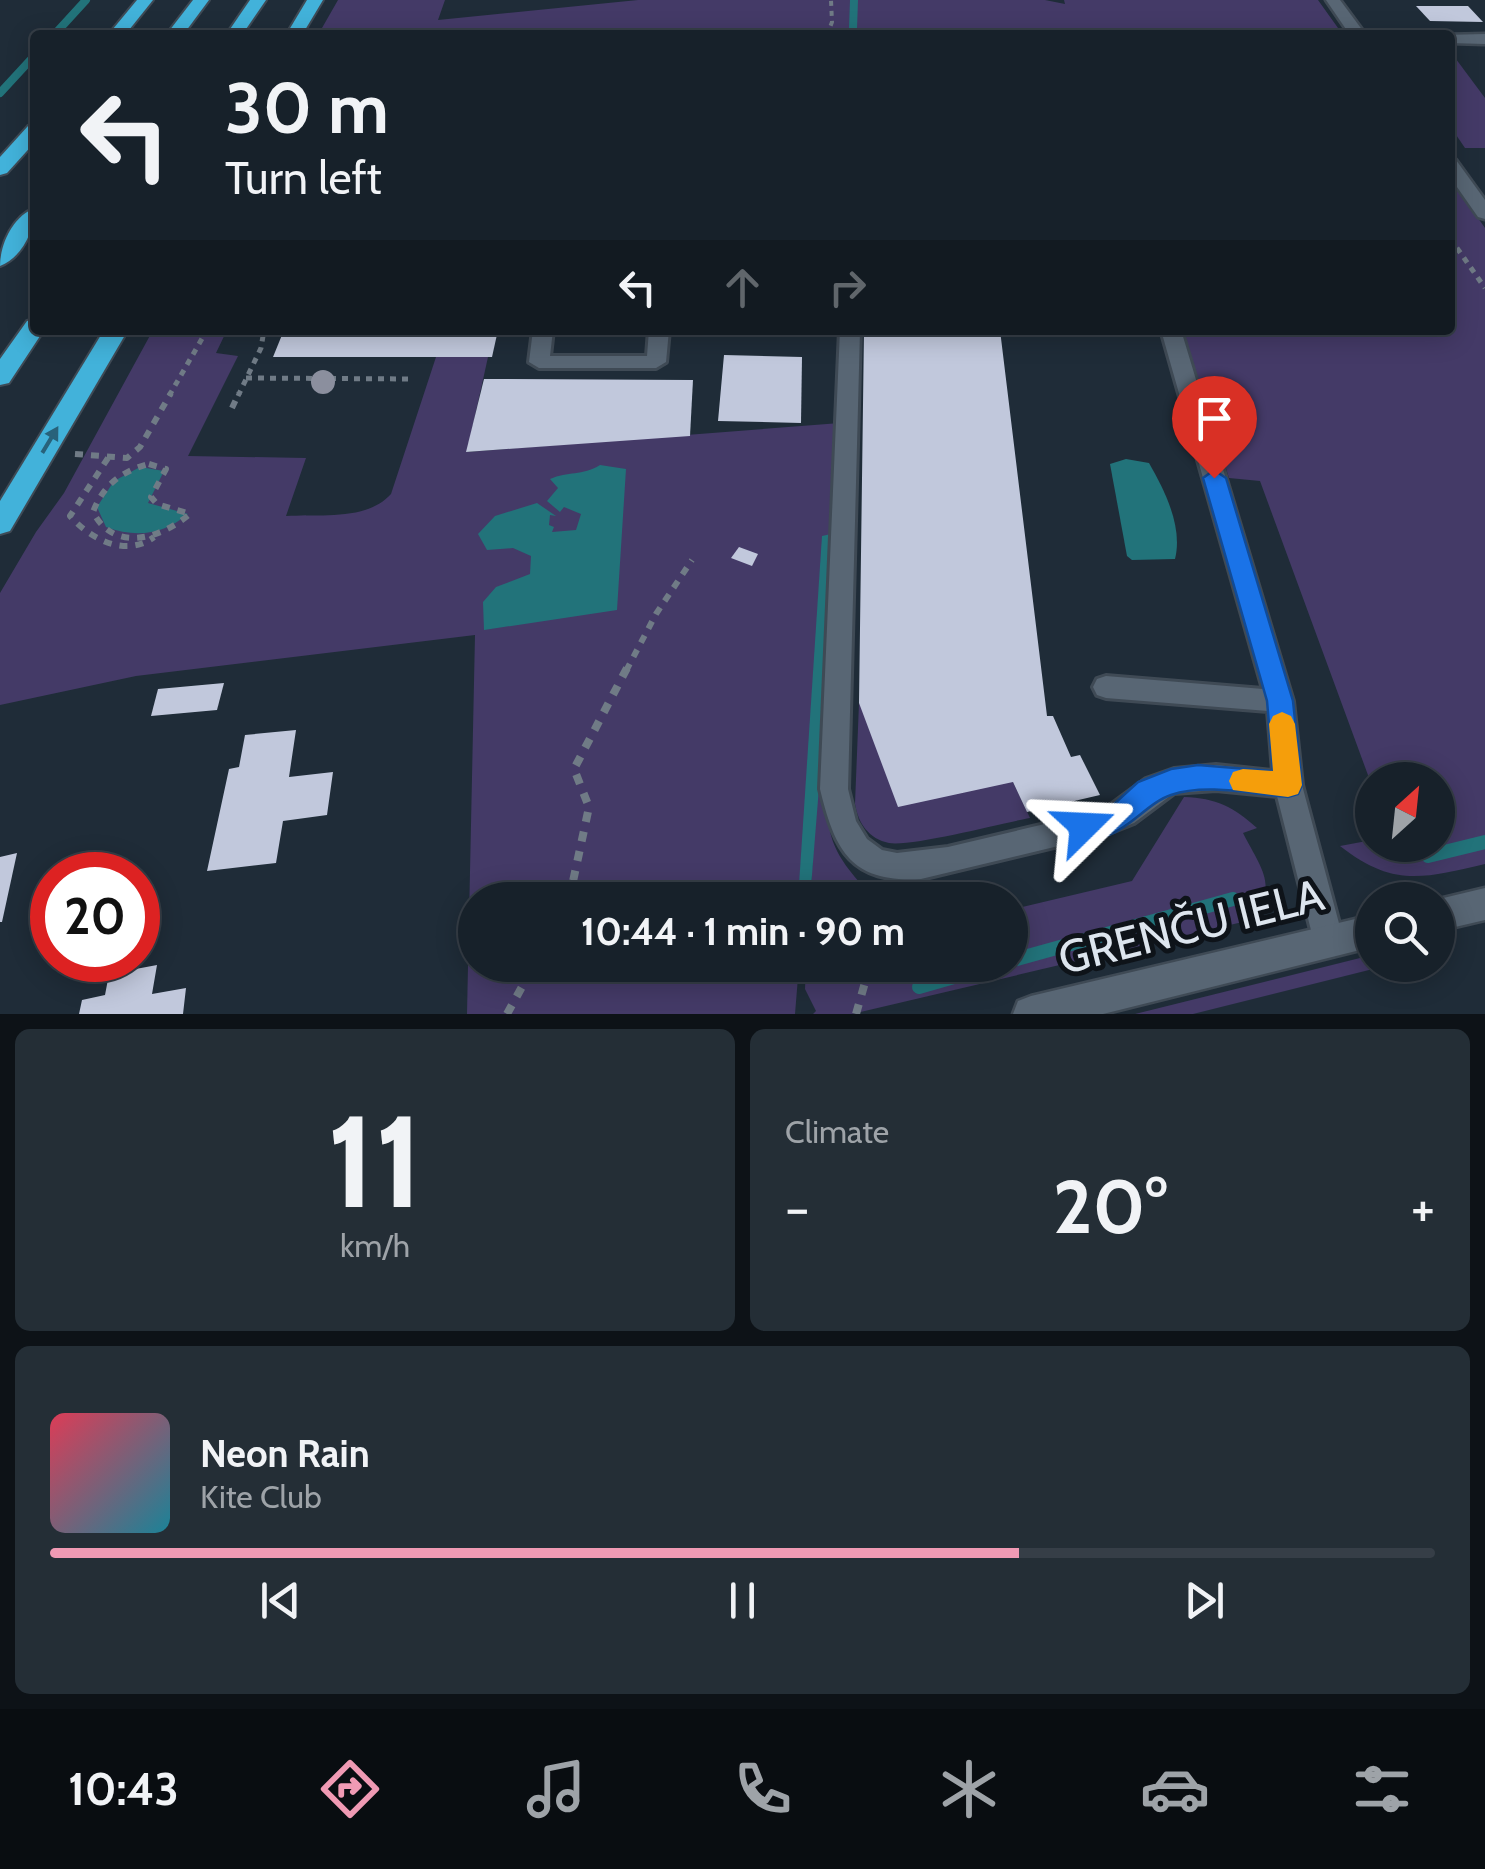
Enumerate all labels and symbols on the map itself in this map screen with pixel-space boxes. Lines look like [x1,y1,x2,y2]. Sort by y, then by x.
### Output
pin [1172,376,1257,479]
one-way arrow [41,426,58,454]
north arrow [1355,762,1455,862]
position arrow [1032,774,1136,878]
speed limit sign: 20 [30,852,160,982]
street label: GRENČU IELA [1053,867,1329,985]

